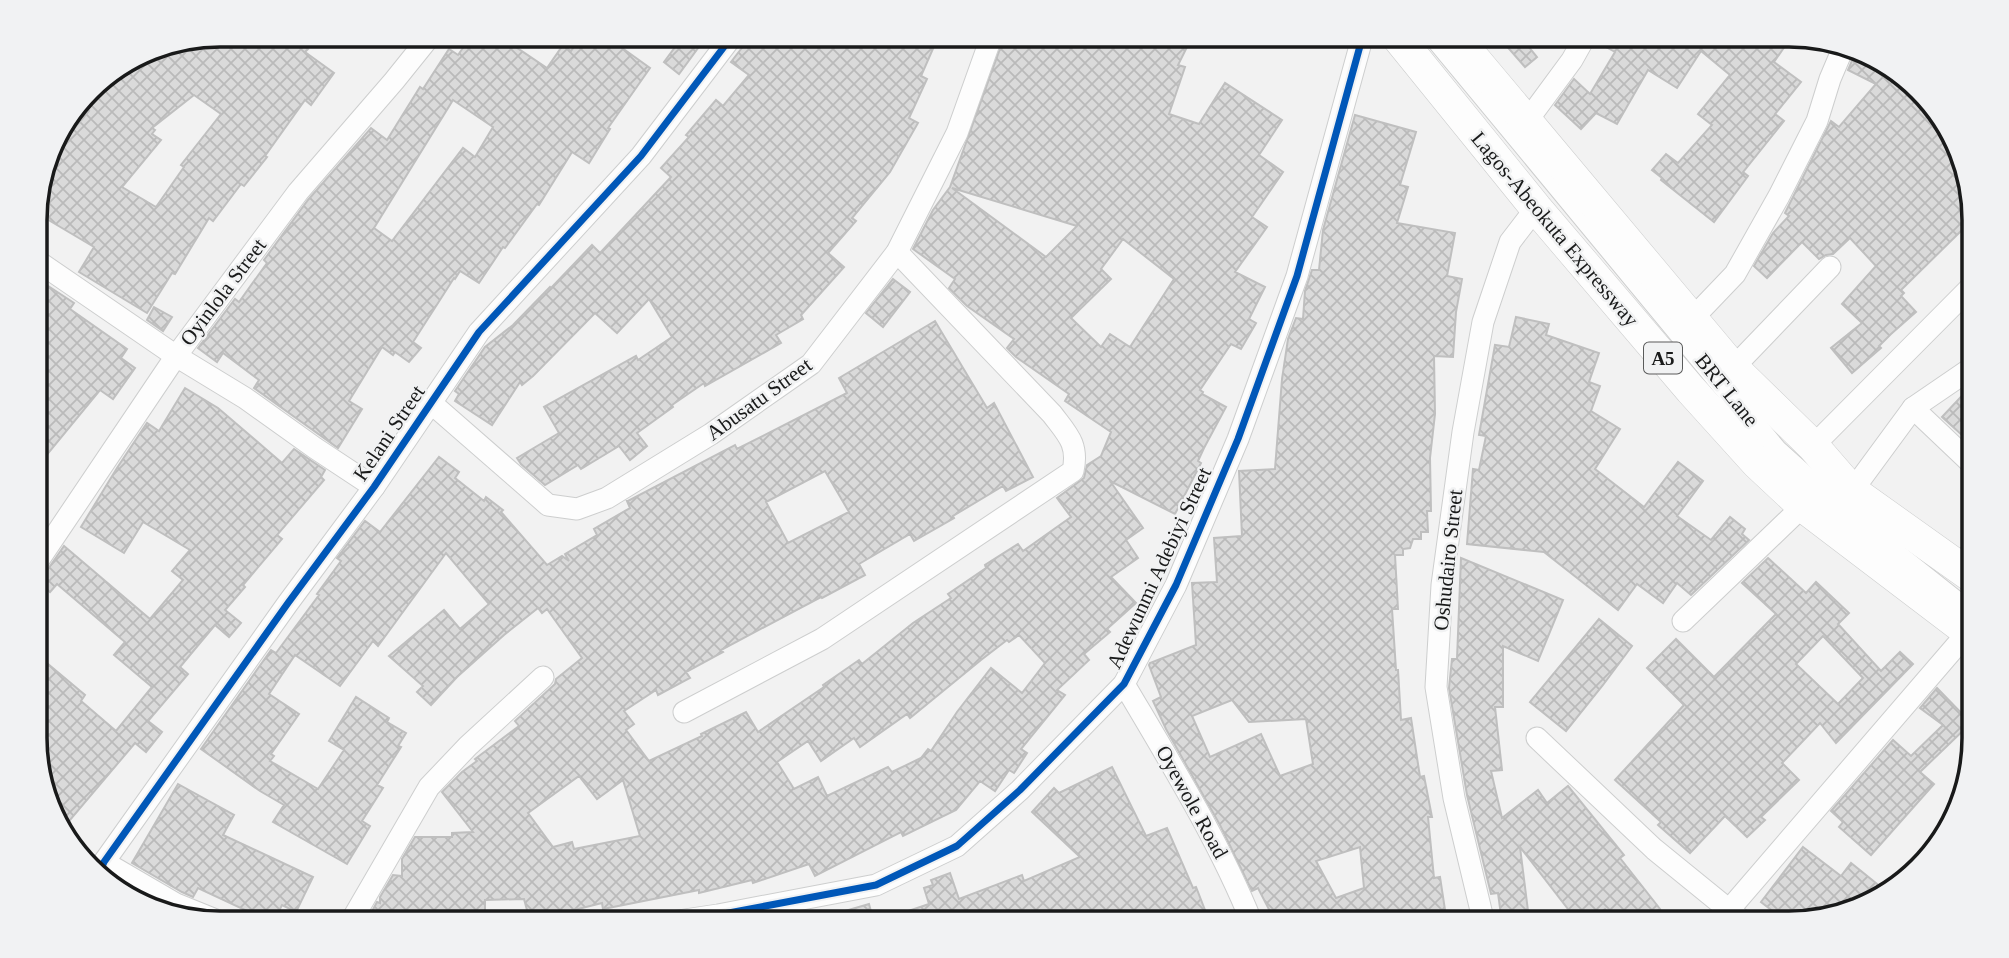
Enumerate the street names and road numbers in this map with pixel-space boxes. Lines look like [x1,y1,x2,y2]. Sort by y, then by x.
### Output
street label: Lagos-Abeokuta Expressway [1467,127,1644,332]
street label: Oyinlola Street [175,234,271,350]
road number: A5 [1644,342,1682,374]
street label: BRT Lane [1690,349,1764,431]
street label: Abusatu Street [702,353,816,445]
street label: Kelani Street [348,380,430,485]
street label: Adewunmi Adebiyi Street [1102,463,1216,672]
street label: Oshudairo Street [1429,488,1467,632]
street label: Oyewole Road [1151,741,1233,863]

